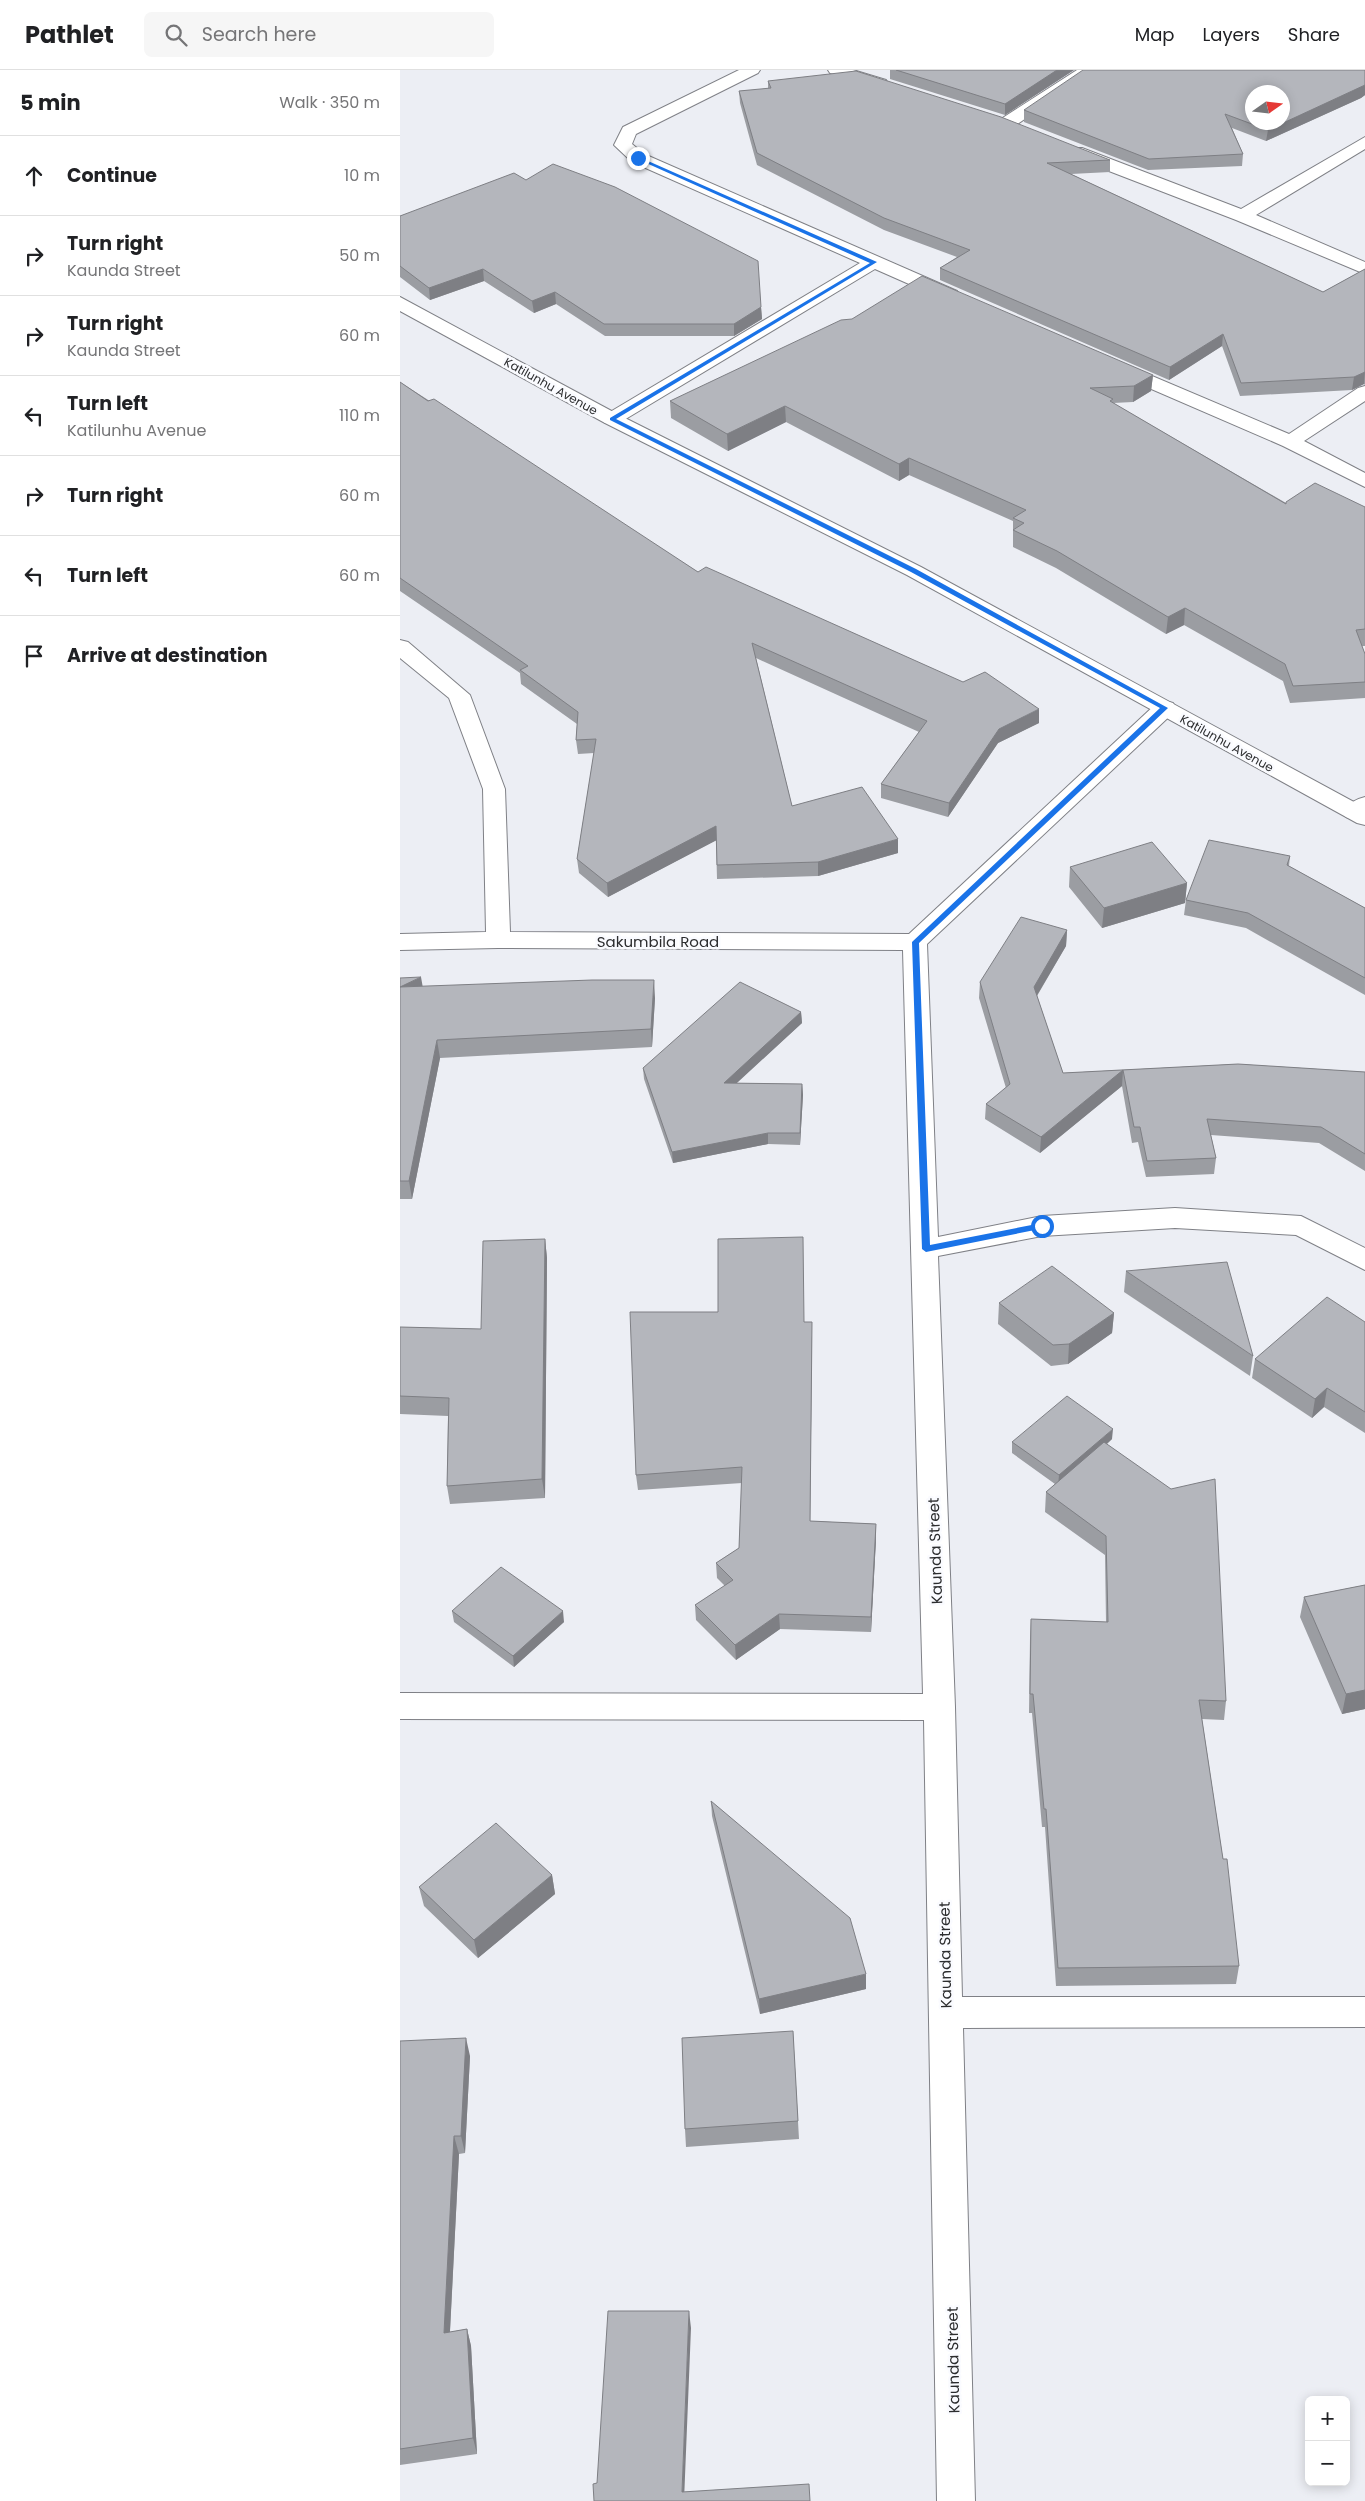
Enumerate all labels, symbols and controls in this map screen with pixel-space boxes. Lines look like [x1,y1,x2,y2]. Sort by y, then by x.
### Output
search box [144,12,494,57]
text: Pathlet [25,18,114,51]
icon: search [162,21,190,49]
text: Search here [202,21,316,48]
text: Map [1135,22,1175,47]
text: Layers [1203,22,1260,47]
text: Share [1288,22,1340,47]
north arrow [1245,85,1290,130]
text: 5 min [20,88,81,117]
text: Walk · 350 m [279,91,380,114]
route end [627,147,650,170]
icon: ahead [20,162,48,190]
text: Continue [67,162,157,189]
text: 10 m [344,164,380,187]
text: Turn right [67,230,163,257]
icon: right [20,242,48,270]
text: 50 m [339,244,380,267]
text: Kaunda Street [67,259,181,282]
text: Turn right [67,310,163,337]
icon: right [20,322,48,350]
text: 60 m [339,324,380,347]
text: Kaunda Street [67,339,181,362]
street label: Katilunhu Avenue [501,353,601,419]
text: Turn left [67,390,148,417]
icon: left [20,402,48,430]
text: 110 m [339,404,380,427]
text: Katilunhu Avenue [67,419,206,442]
icon: right [20,482,48,510]
text: Turn right [67,482,163,509]
text: 60 m [339,484,380,507]
icon: left [20,562,48,590]
text: Turn left [67,562,148,589]
text: 60 m [339,564,380,587]
icon: arrive [20,642,48,670]
text: Arrive at destination [67,642,268,669]
street label: Katilunhu Avenue [1177,710,1277,776]
street label: Sakumbila Road [597,931,719,952]
route start [1031,1215,1054,1238]
street label: Kaunda Street [923,1497,947,1605]
street label: Kaunda Street [934,1902,956,2008]
street label: Kaunda Street [942,2307,964,2413]
map controls [1305,2396,1350,2486]
button: + [1305,2396,1350,2441]
button: − [1305,2441,1350,2486]

